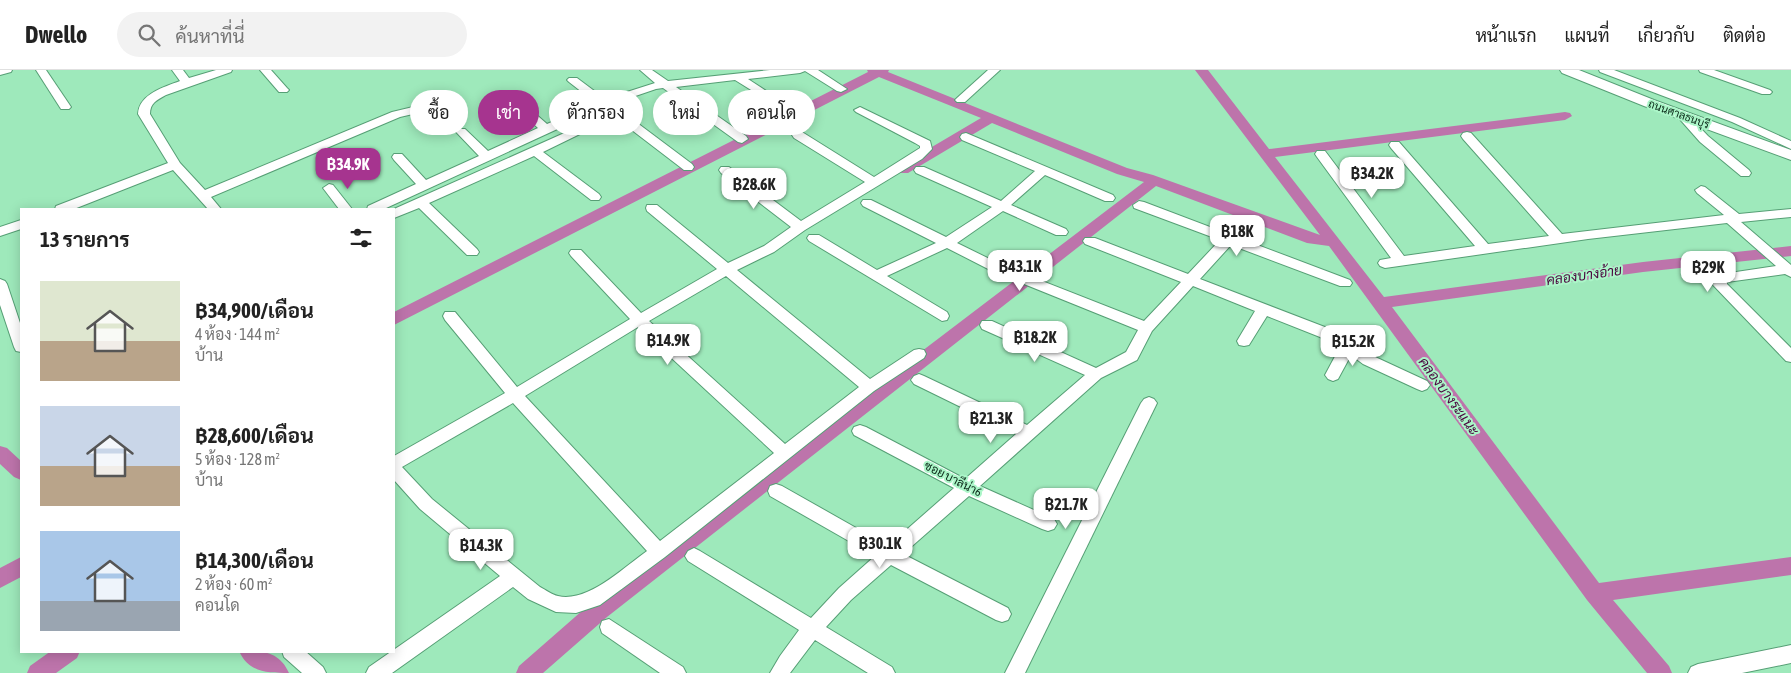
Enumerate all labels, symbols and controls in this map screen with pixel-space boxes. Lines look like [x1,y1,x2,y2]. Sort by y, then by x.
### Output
search box [117,12,467,57]
text: Dwello [25,21,87,48]
icon: search [135,21,163,49]
text: ค้นหาที่นี่ [175,25,245,47]
text: หน้าแรก [1475,25,1537,46]
text: แผนที่ [1565,25,1609,46]
text: เกี่ยวกับ [1637,25,1695,46]
text: ติดต่อ [1723,25,1766,46]
chip: ซื้อ [410,90,468,135]
chip: เช่า [478,90,539,135]
chip: ตัวกรอง [549,90,643,135]
chip: ใหม่ [653,90,718,135]
chip: คอนโด [728,90,815,135]
street label: ถนนศาลธนบุรี [1646,96,1712,133]
pin: ฿34.9K [307,148,389,190]
text: ฿34.9K [327,155,369,173]
pin: ฿34.2K [1331,156,1413,199]
text: ฿34.2K [1351,164,1393,182]
pin: ฿28.6K [713,168,795,210]
text: ฿28.6K [733,175,775,193]
pin: ฿18K [1207,214,1267,257]
text: ฿18K [1221,222,1253,240]
icon: filters [347,224,375,252]
text: 13 รายการ [40,227,130,251]
pin: ฿43.1K [979,250,1061,292]
pin: ฿29K [1678,250,1738,293]
text: ฿43.1K [999,257,1041,275]
text: ฿29K [1692,258,1724,276]
water label: คลองบางอ้าย [1545,262,1623,288]
text: ฿34,900/เดือน [195,298,314,322]
icon: home [80,301,140,361]
pin: ฿18.2K [994,320,1076,363]
pin: ฿14.9K [627,324,709,366]
pin: ฿15.2K [1312,324,1394,367]
text: 4 ห้อง · 144 m² [195,325,280,343]
text: ฿18.2K [1014,328,1056,346]
text: ฿14.9K [647,331,689,349]
text: ฿15.2K [1332,332,1374,350]
text: บ้าน [195,346,223,364]
water label: คลองบางระแนะ [1415,354,1483,438]
pin: ฿21.3K [950,402,1032,444]
text: ฿21.3K [970,409,1012,427]
text: ฿28,600/เดือน [195,423,314,447]
icon: home [80,426,140,486]
text: 5 ห้อง · 128 m² [195,450,280,468]
street label: ซอย บาลีน่า6 [922,458,985,500]
text: บ้าน [195,471,223,489]
pin: ฿21.7K [1025,488,1107,530]
text: ฿21.7K [1045,495,1087,513]
pin: ฿30.1K [839,526,921,569]
pin: ฿14.3K [440,528,522,571]
text: ฿30.1K [859,534,901,552]
text: ฿14.3K [460,536,502,554]
text: ฿14,300/เดือน [195,548,314,572]
icon: home [80,551,140,611]
text: 2 ห้อง · 60 m² [195,575,273,593]
text: คอนโด [195,596,240,614]

